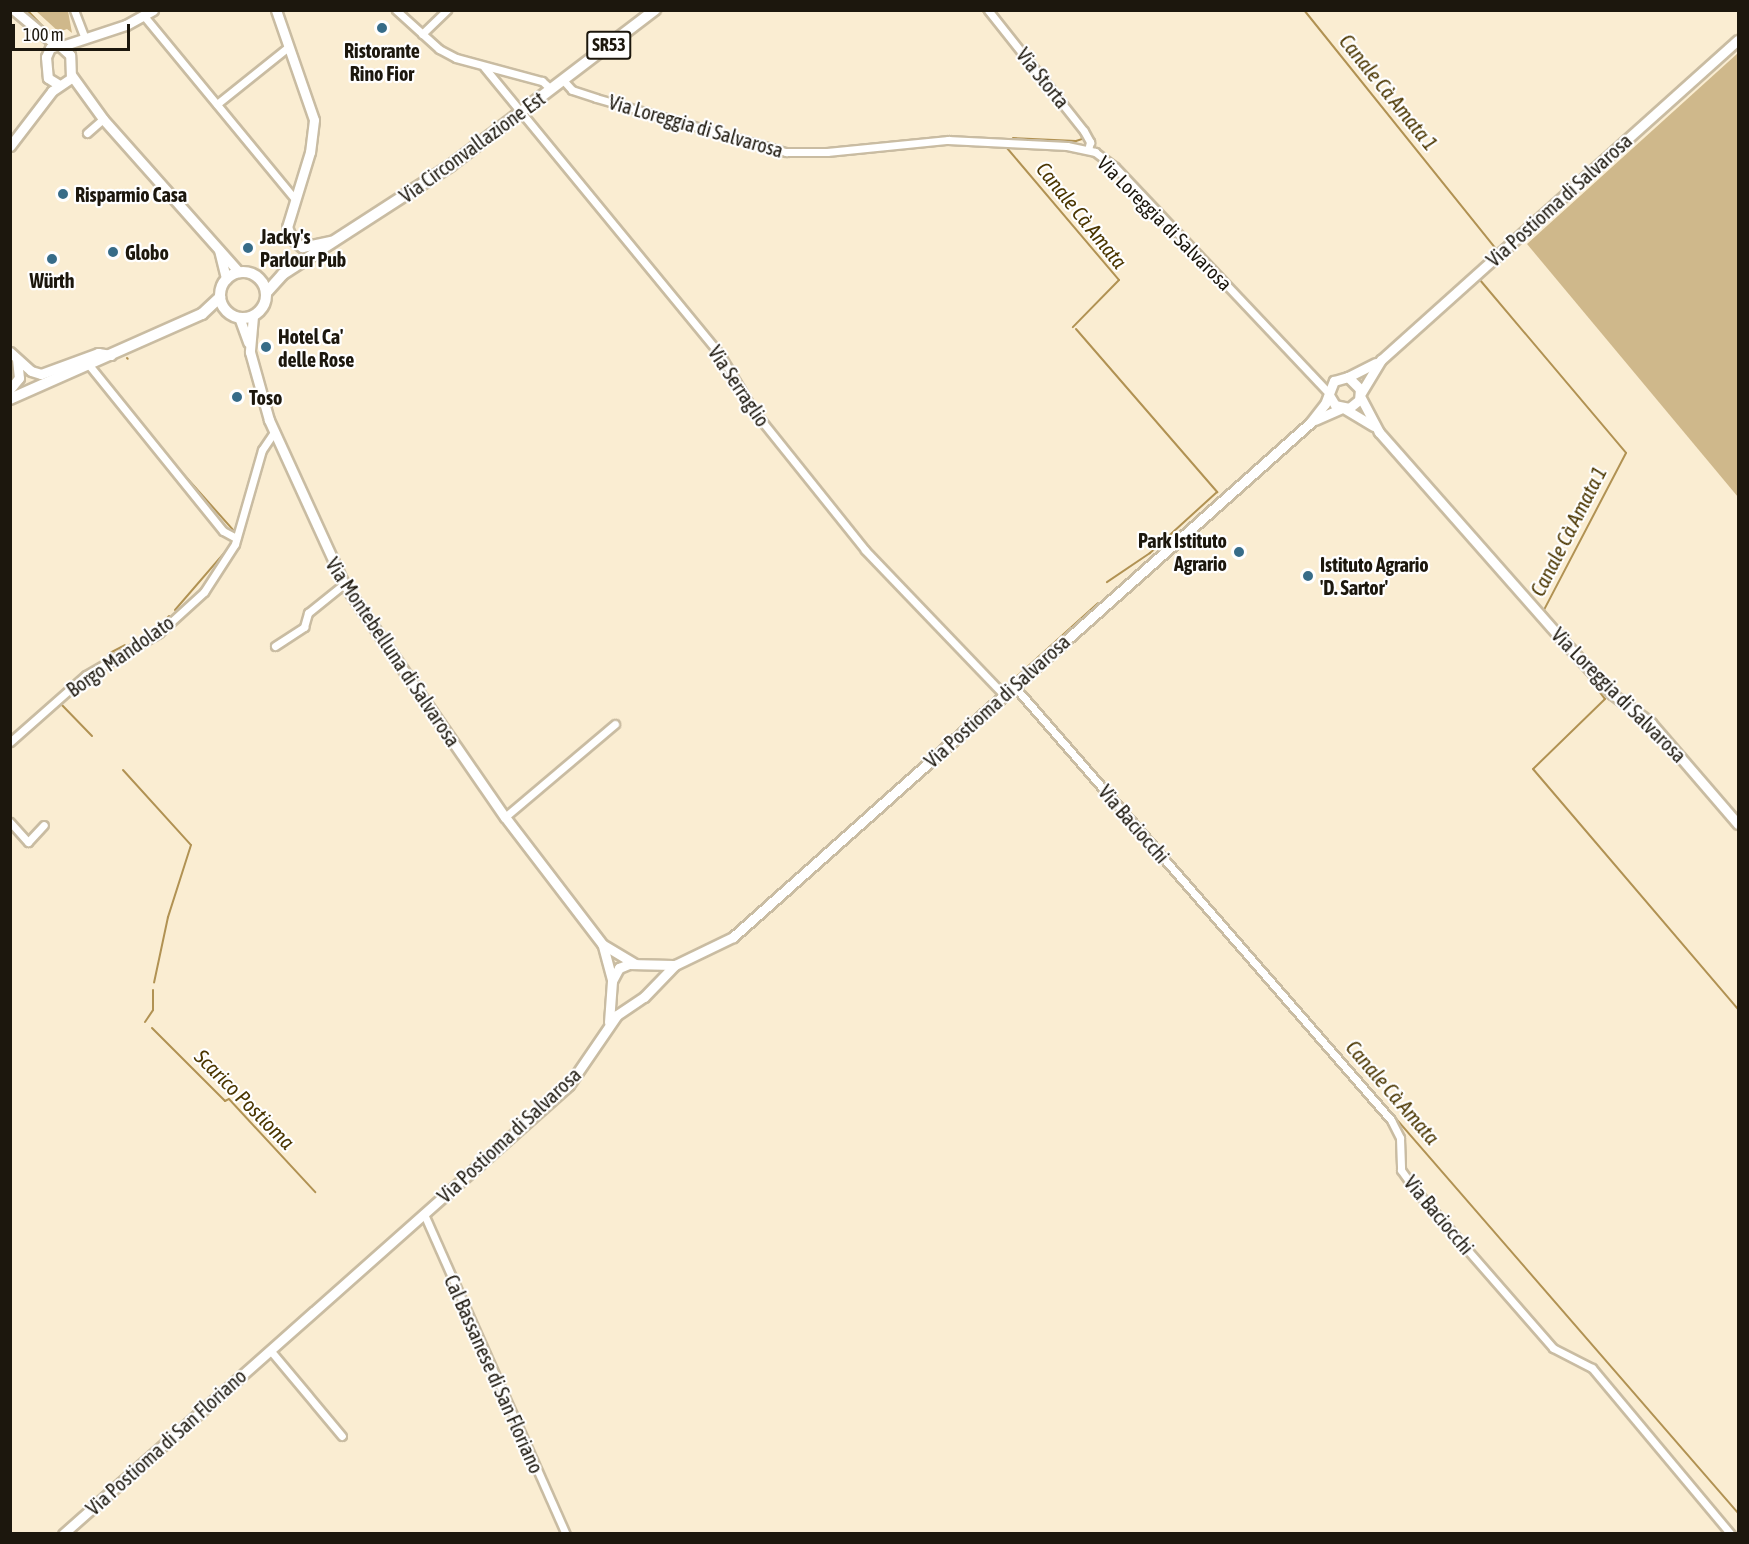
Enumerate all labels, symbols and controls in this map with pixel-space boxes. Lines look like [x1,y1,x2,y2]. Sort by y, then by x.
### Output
scale bar [15,12,134,50]
marker: Ristorante Rino Fior [375,21,389,35]
text: 100 m [23,24,64,45]
water label: Canale Cà Amata 1 [1334,29,1444,155]
road number: SR53 [585,30,633,60]
place label: Ristorante Rino Fior [344,38,420,85]
street label: Via Storta [1011,43,1075,113]
street label: Via Circonvallazione Est [395,86,549,208]
street label: Via Loreggia di Salvarosa [606,90,786,162]
street label: Via Postioma di Salvarosa [1481,128,1637,272]
street label: Via Loreggia di Salvarosa [1093,151,1237,295]
water label: Canale Cà Amata [1031,157,1133,273]
place label: Risparmio Casa [75,182,187,206]
marker: Risparmio Casa [56,187,70,201]
place label: Jacky's Parlour Pub [260,225,346,272]
place label: Globo [125,240,169,264]
marker: Jacky's Parlour Pub [241,241,255,255]
marker: Globo [106,245,120,259]
marker: Würth [45,252,59,266]
place label: Würth [29,268,75,292]
place label: Hotel Ca' delle Rose [278,324,354,371]
marker: Hotel Ca' delle Rose [259,340,273,354]
street label: Via Serraglio [703,341,775,431]
place label: Toso [249,385,282,409]
marker: Toso [230,390,244,404]
water label: Canale Cà Amata 1 [1524,462,1612,600]
place label: Park Istituto Agrario [1138,528,1227,575]
marker: Park Istituto Agrario [1232,545,1246,559]
place label: Istituto Agrario 'D. Sartor' [1320,552,1429,599]
street label: Via Montebelluna di Salvarosa [321,553,465,751]
marker: Istituto Agrario 'D. Sartor' [1301,569,1315,583]
street label: Borgo Mandolato [62,610,178,702]
street label: Via Loreggia di Salvarosa [1547,623,1691,767]
street label: Via Postioma di Salvarosa [919,629,1075,773]
street label: Via Baciocchi [1094,780,1174,868]
water label: Canale Cà Amata [1341,1035,1445,1149]
water label: Scarico Postioma [190,1044,300,1154]
street label: Via Postioma di Salvarosa [432,1062,586,1208]
street label: Via Baciocchi [1399,1171,1479,1259]
street label: Cal Bassanese di San Floriano [439,1271,549,1477]
street label: Via Postioma di San Floriano [81,1364,251,1520]

